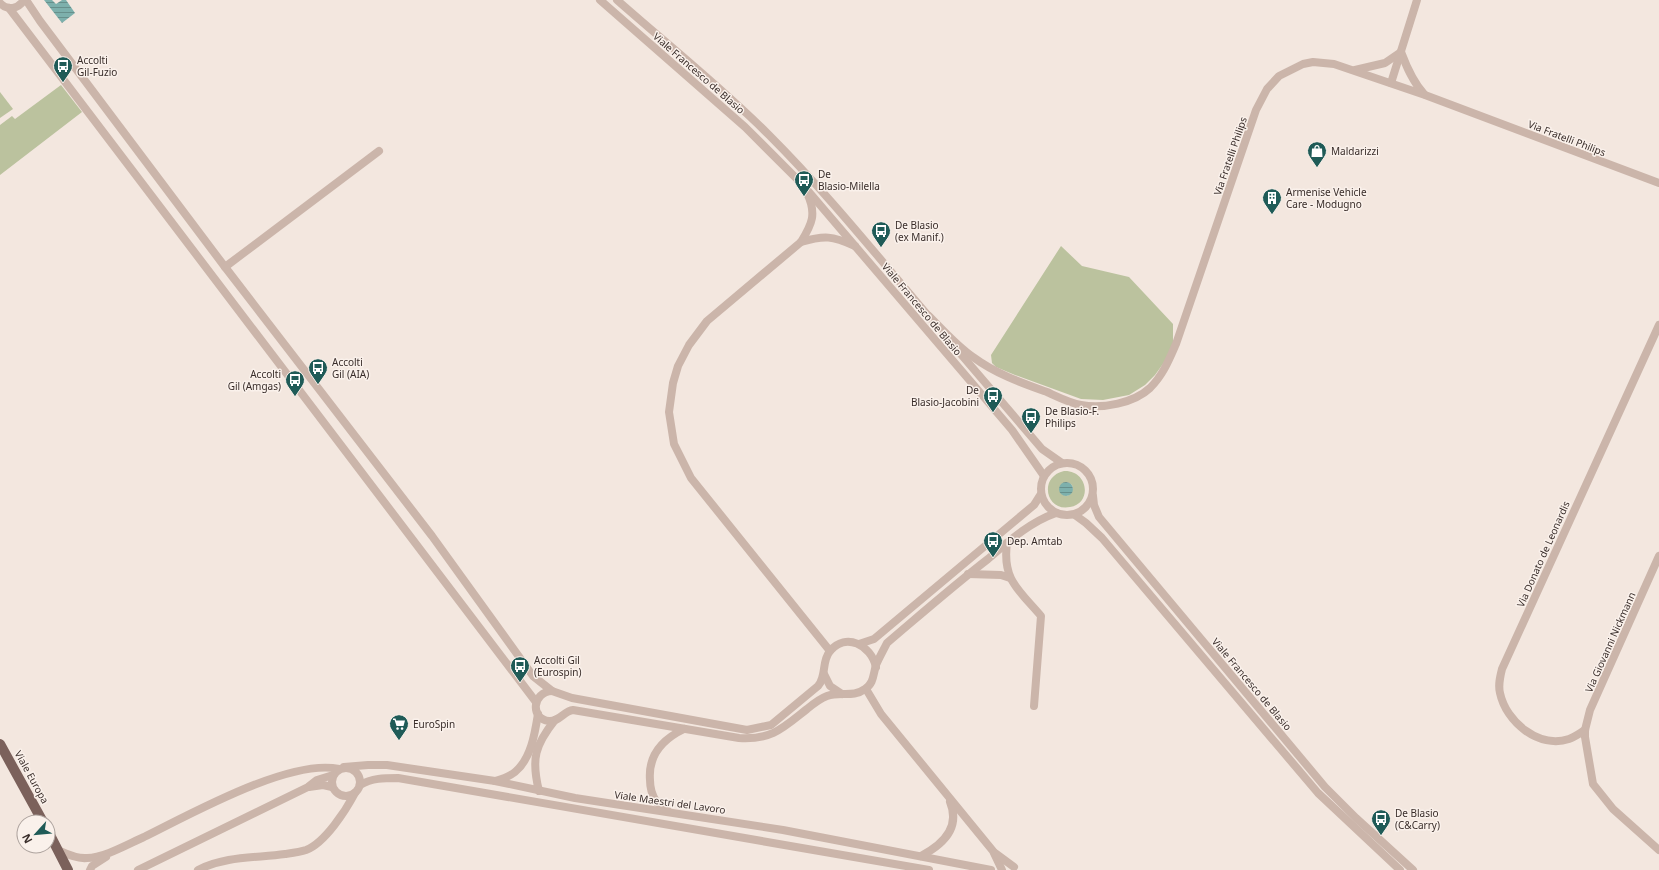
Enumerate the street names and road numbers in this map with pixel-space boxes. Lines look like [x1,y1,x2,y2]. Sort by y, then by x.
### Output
street label: Viale Francesco de Blasio [650,29,748,117]
street label: Via Fratelli Philips [1210,115,1250,197]
street label: Via Fratelli Philips [1526,117,1608,159]
street label: Viale Francesco de Blasio [879,260,965,358]
street label: Via Donato de Leonardis [1513,499,1573,609]
street label: Via Giovanni Nickmann [1582,590,1638,694]
street label: Viale Francesco de Blasio [1209,635,1295,733]
street label: Viale Europa [12,748,52,806]
street label: Viale Maestri del Lavoro [614,787,726,817]

